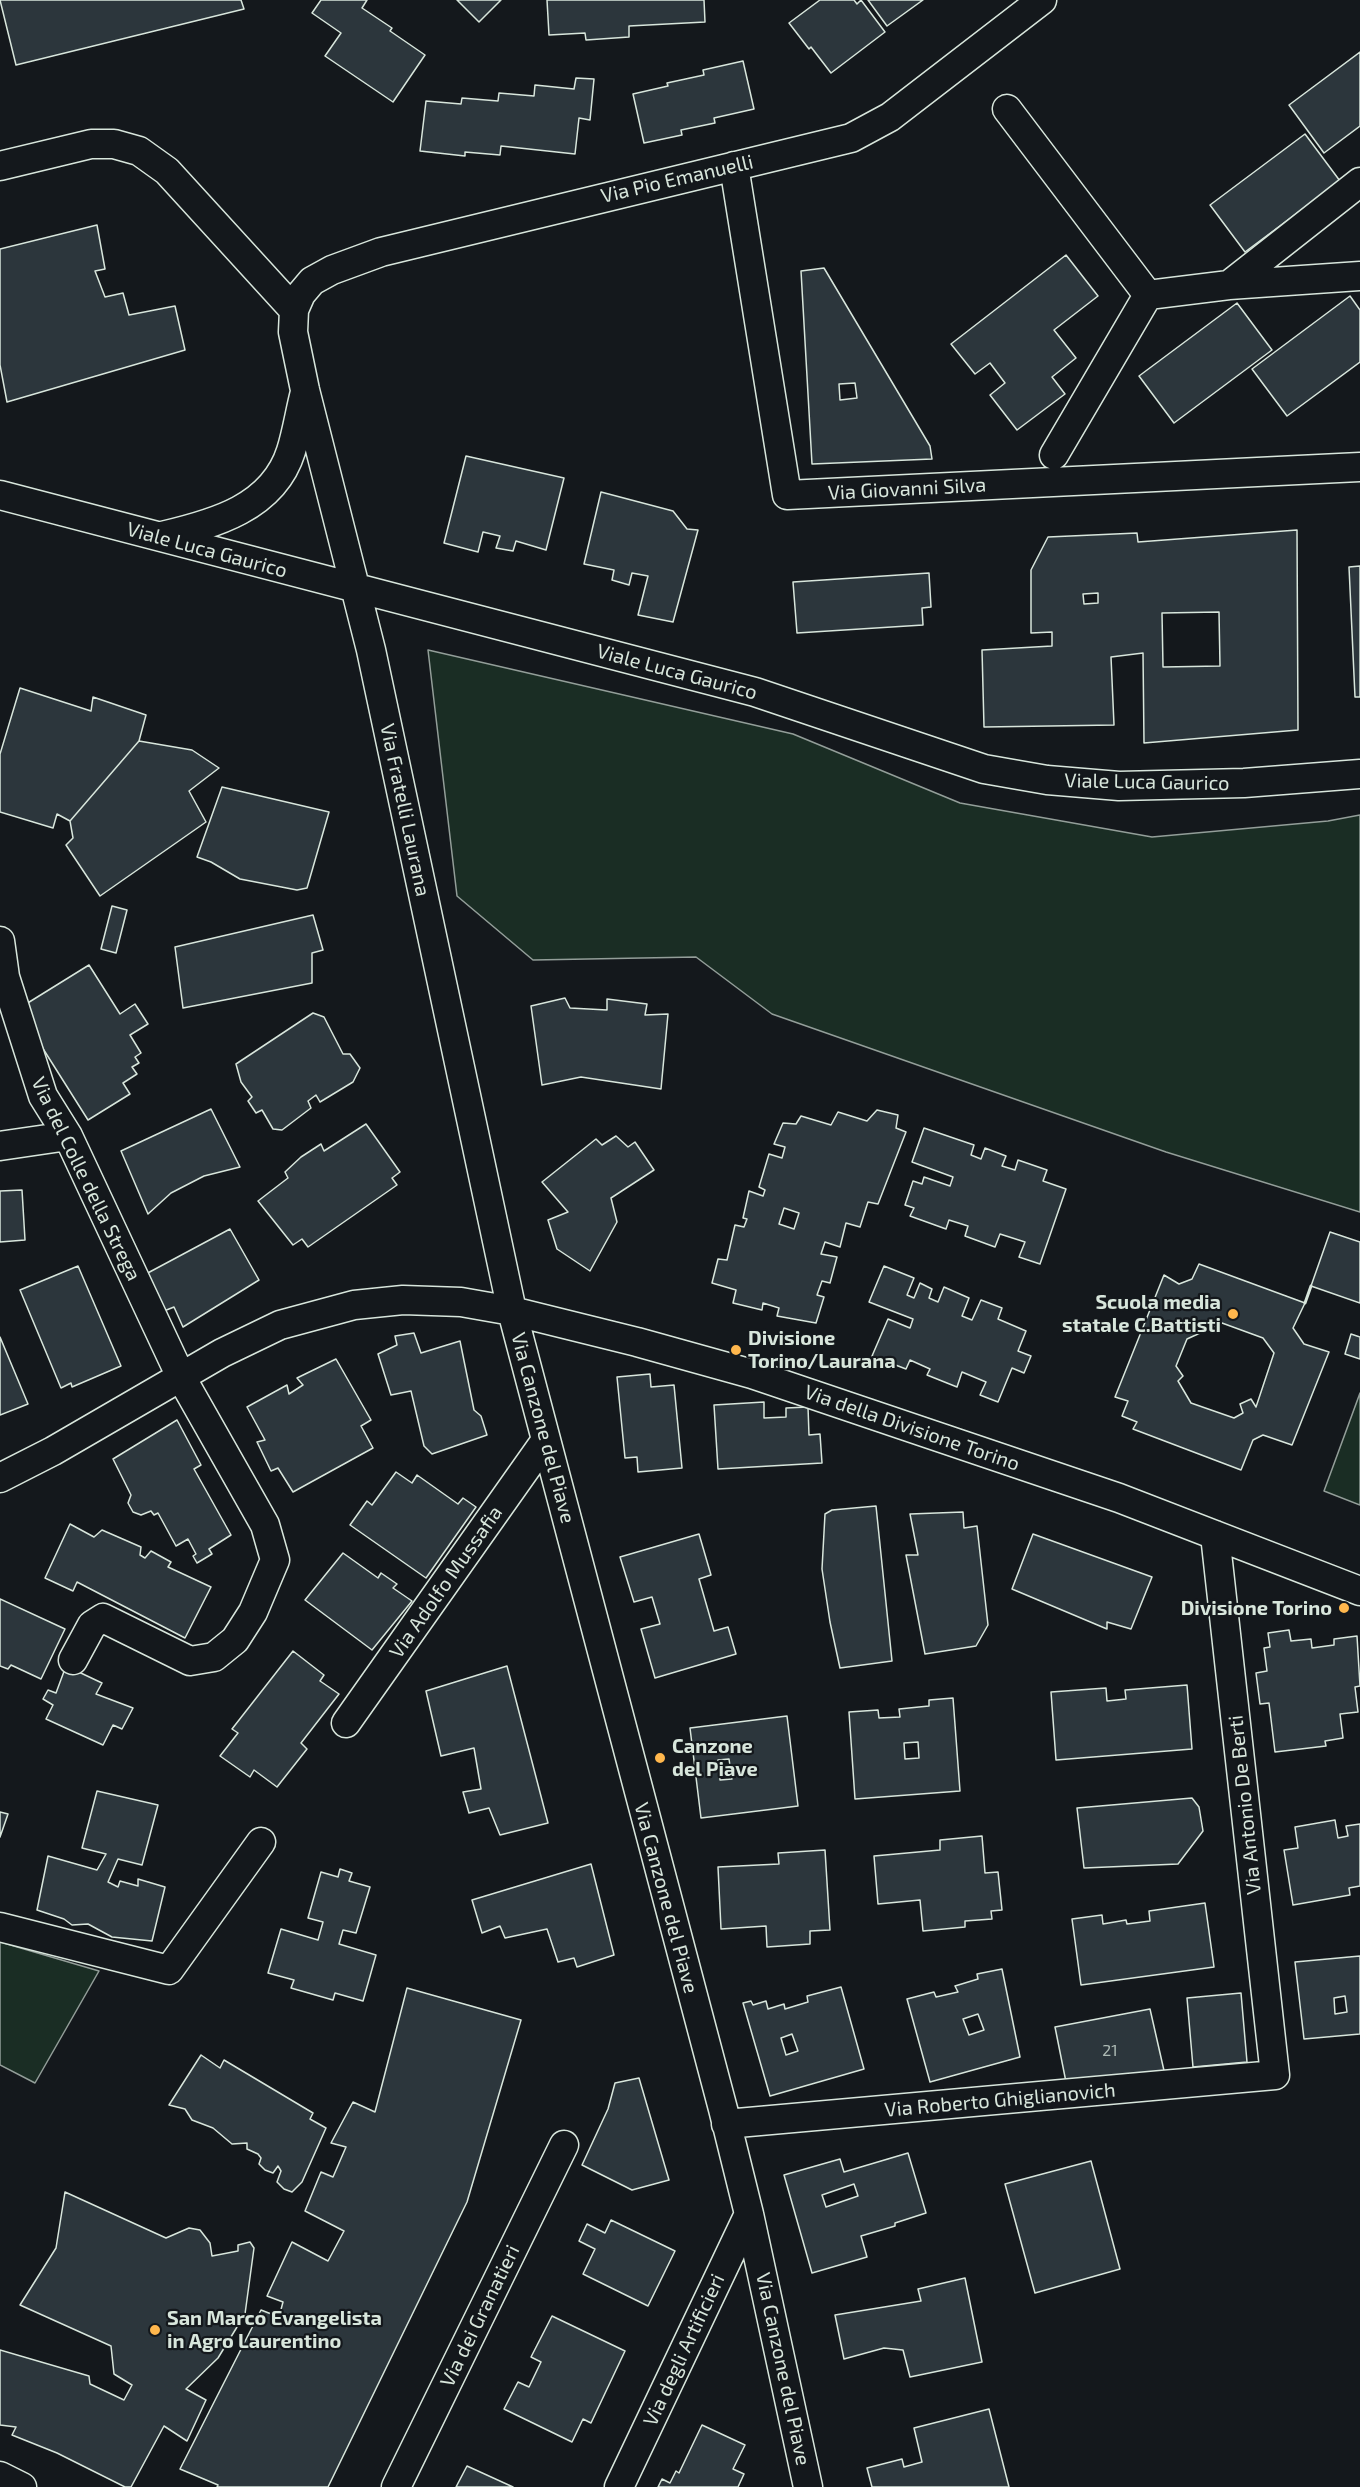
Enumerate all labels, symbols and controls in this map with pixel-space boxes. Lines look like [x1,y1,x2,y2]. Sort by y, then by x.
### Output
street label: Via Pio Emanuelli [599,150,755,208]
street label: Via Giovanni Silva [827,473,987,505]
street label: Viale Luca Gaurico [124,517,290,583]
street label: Viale Luca Gaurico [594,639,760,705]
street label: Via Fratelli Laurana [375,721,435,899]
street label: Viale Luca Gaurico [1064,769,1230,795]
street label: Via del Colle della Strega [26,1073,146,1285]
place label: Scuola media statale C.Battisti [1062,1290,1221,1337]
marker: Scuola media statale C.Battisti [1226,1307,1240,1321]
place label: Divisione Torino/Laurana [748,1326,896,1373]
street label: Via Canzone del Piave [506,1330,580,1526]
marker: Divisione Torino/Laurana [729,1343,743,1357]
street label: Via della Divisione Torino [801,1380,1023,1476]
street label: Via Adolfo Mussafia [384,1501,508,1663]
place label: Divisione Torino [1181,1596,1332,1620]
marker: Divisione Torino [1337,1601,1351,1615]
street label: Via Antonio De Berti [1224,1714,1266,1896]
place label: Canzone del Piave [672,1734,758,1781]
marker: Canzone del Piave [653,1751,667,1765]
street label: Via Canzone del Piave [629,1800,703,1996]
house number: 21 [1102,2041,1118,2061]
street label: Via Roberto Ghiglianovich [883,2078,1117,2122]
street label: Via dei Granatieri [435,2241,525,2391]
street label: Via degli Artificieri [638,2270,730,2430]
street label: Via Canzone del Piave [751,2270,815,2468]
place label: San Marco Evangelista in Agro Laurentino [167,2306,382,2353]
marker: San Marco Evangelista in Agro Laurentino [148,2323,162,2337]

